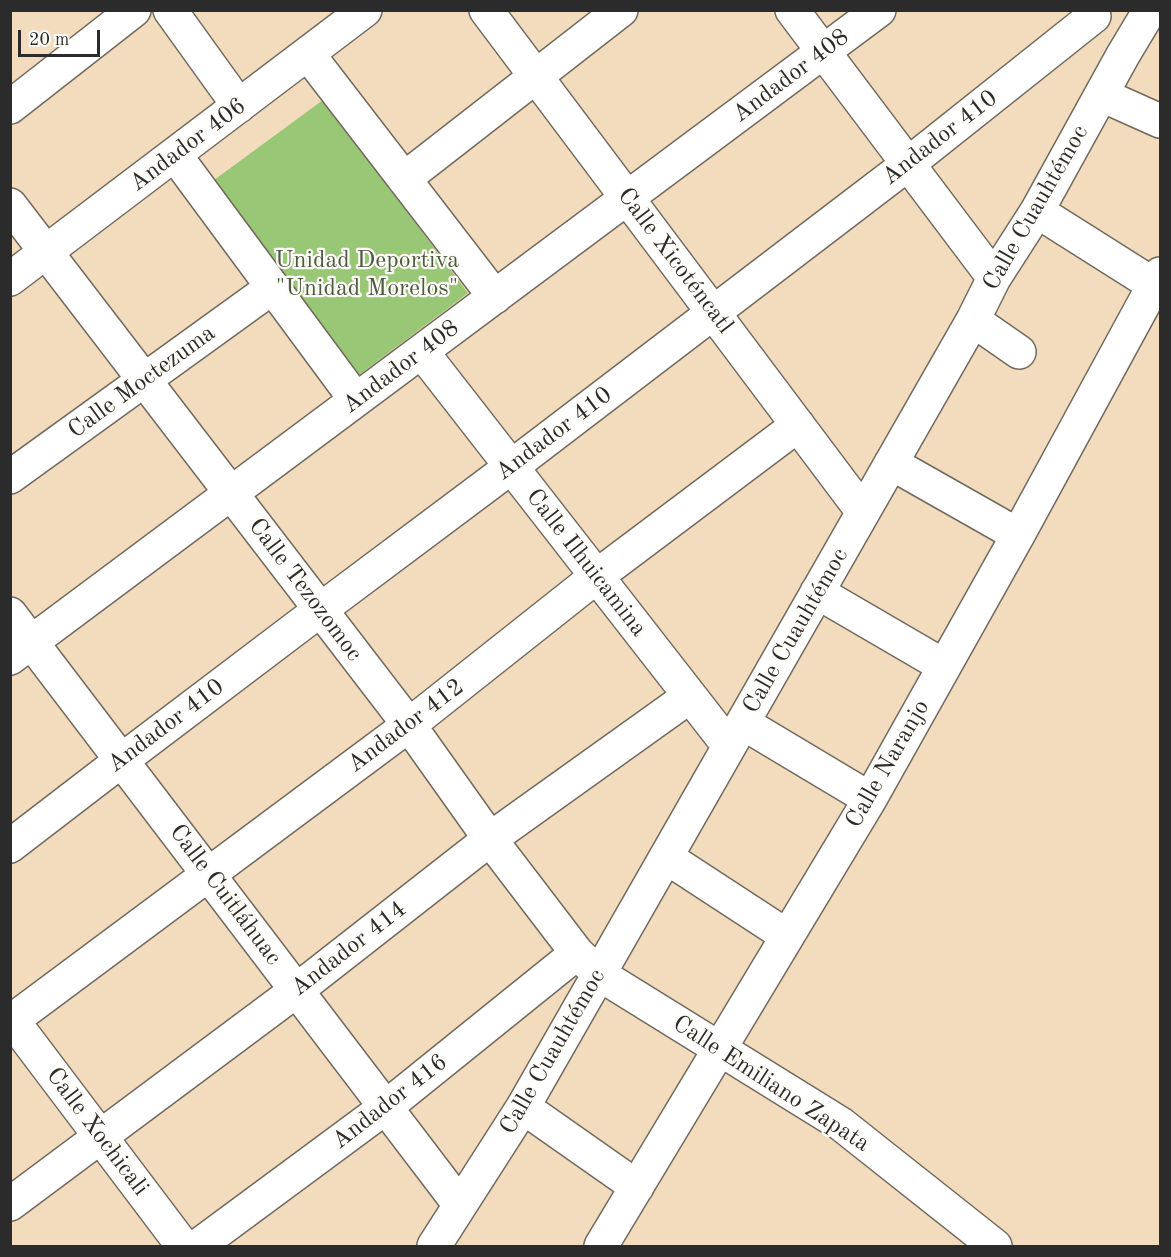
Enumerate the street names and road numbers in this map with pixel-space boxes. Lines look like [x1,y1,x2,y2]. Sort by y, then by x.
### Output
street label: Andador 408 [727,23,855,129]
street label: Andador 410 [877,84,1003,192]
street label: Andador 406 [124,92,252,198]
street label: Calle Cuauhtémoc [977,120,1095,296]
street label: Calle Xicoténcatl [611,182,739,340]
street label: Andador 408 [337,314,465,420]
street label: Calle Moctezuma [63,319,221,445]
street label: Andador 410 [490,381,618,487]
street label: Calle Ilhuicamina [519,483,653,643]
street label: Calle Tezozomoc [242,513,368,667]
street label: Calle Cuauhtémoc [737,543,855,719]
street label: Andador 410 [102,673,230,779]
street label: Andador 412 [342,673,470,779]
street label: Calle Naranjo [840,695,936,833]
street label: Calle Cuitláhuac [163,819,287,971]
street label: Andador 414 [286,895,412,1003]
street label: Calle Cuauhtémoc [494,964,612,1140]
street label: Calle Emiliano Zapata [667,1010,875,1158]
street label: Andador 416 [327,1048,453,1156]
street label: Calle Xochicali [39,1062,155,1202]

